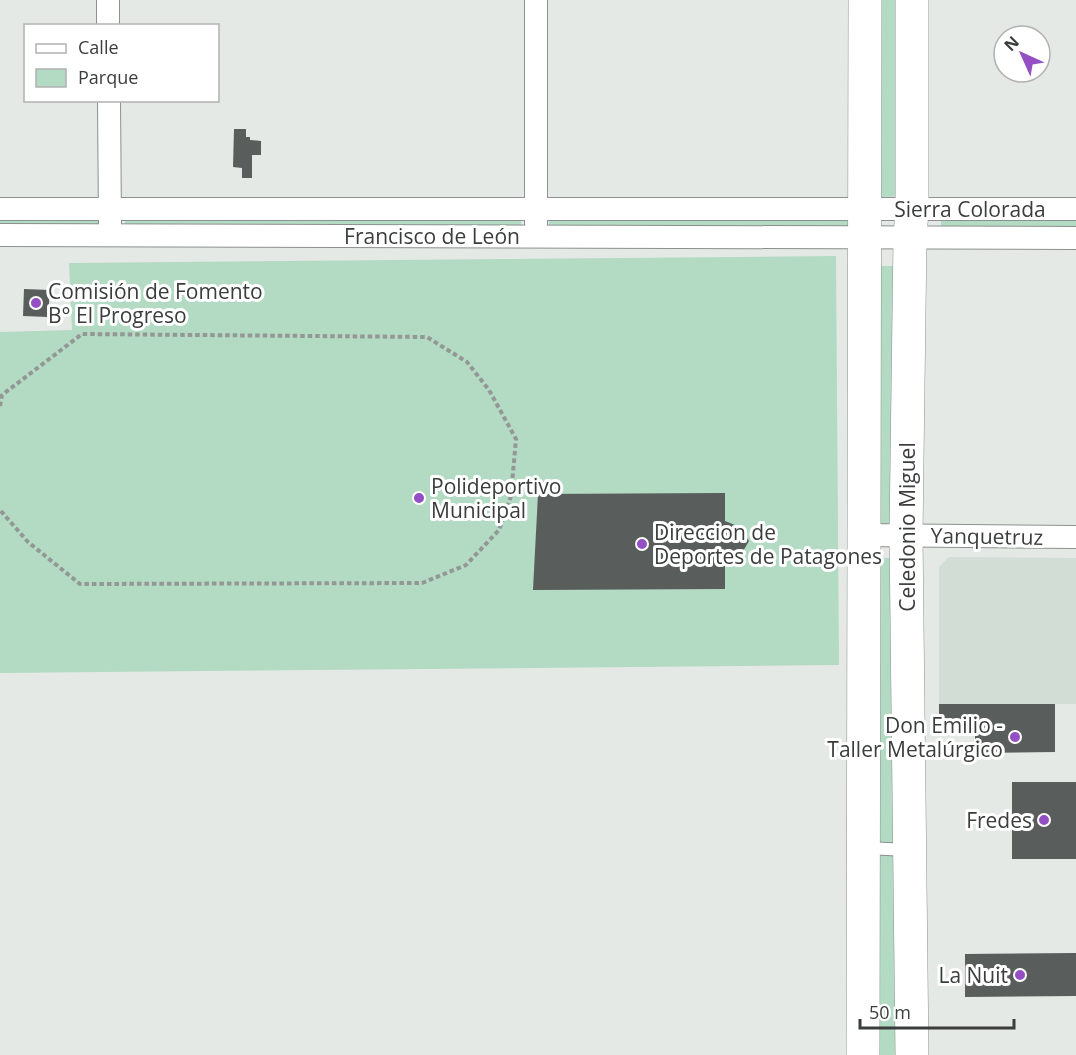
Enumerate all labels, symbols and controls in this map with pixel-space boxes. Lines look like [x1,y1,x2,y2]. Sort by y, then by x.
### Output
legend [24,24,219,102]
north arrow [992,24,1052,84]
text: N [999,31,1024,56]
text: Calle [78,35,119,59]
text: Parque [78,65,138,89]
street label: Sierra Colorada [894,195,1046,223]
street label: Francisco de León [344,222,520,250]
place label: Comisión de Fomento B° El Progreso [48,277,263,329]
marker: Comisión de Fomento B° El Progreso [29,296,43,310]
street label: Celedonio Miguel [893,442,921,612]
place label: Polideportivo Municipal [431,472,561,524]
marker: Polideportivo Municipal [412,491,426,505]
place label: Direccion de Deportes de Patagones [654,518,882,570]
street label: Yanquetruz [930,521,1044,551]
marker: Direccion de Deportes de Patagones [635,537,649,551]
place label: Don Emilio - Taller Metalúrgico [827,711,1003,763]
marker: Don Emilio - Taller Metalúrgico [1008,730,1022,744]
place label: Fredes [966,806,1032,834]
marker: Fredes [1037,813,1051,827]
place label: La Nuit [938,961,1008,989]
marker: La Nuit [1013,968,1027,982]
scale bar [860,992,1014,1030]
text: 50 m [869,1000,911,1024]

